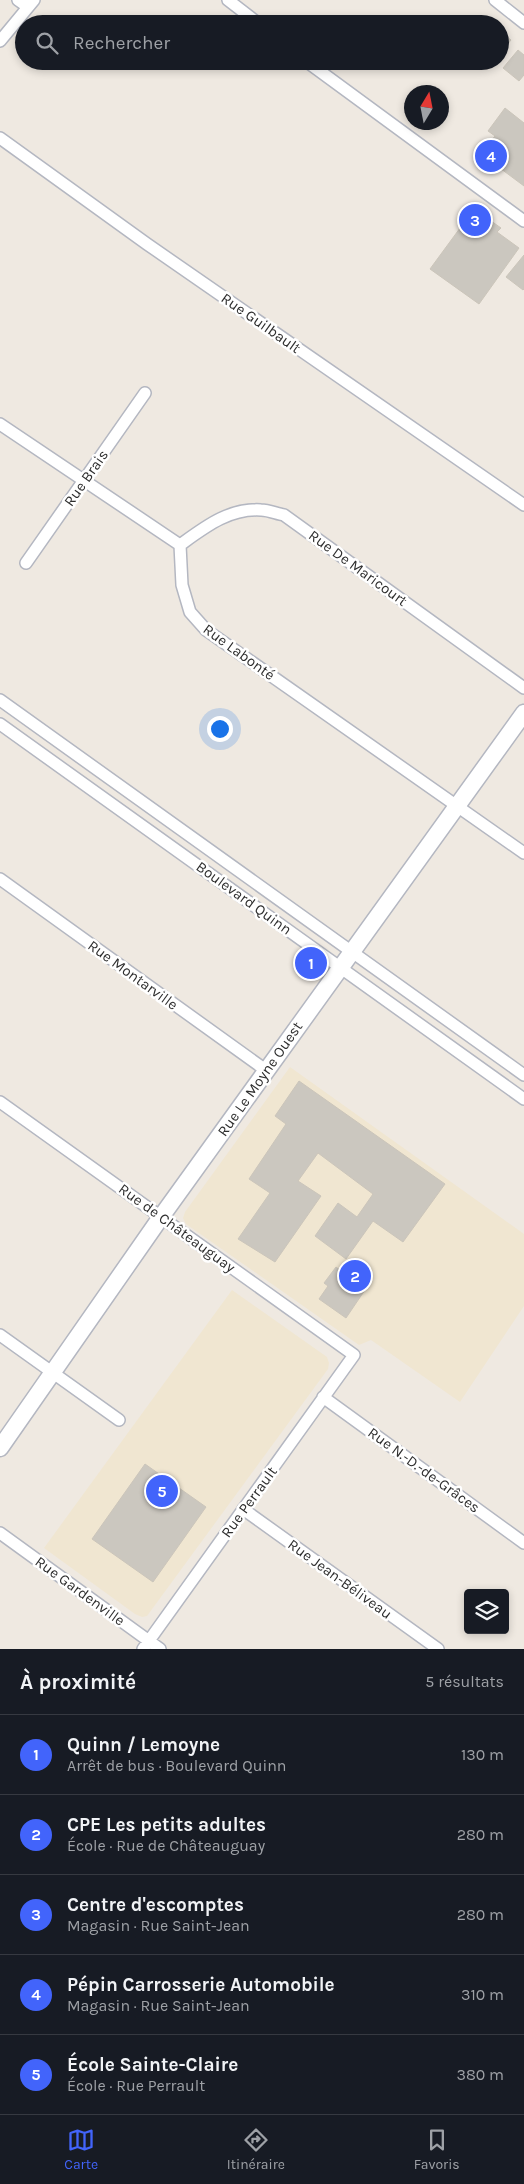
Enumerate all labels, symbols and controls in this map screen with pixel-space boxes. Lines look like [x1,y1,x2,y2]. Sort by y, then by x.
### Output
search box [15,15,509,70]
icon: search [33,29,61,57]
text: Rechercher [73,32,170,54]
north arrow [404,85,449,130]
pin: 4 [475,137,507,175]
pin: 3 [459,201,491,239]
street label: Rue Guilbault [218,289,305,357]
street label: Rue Brais [60,446,112,510]
street label: Rue De Maricourt [305,526,411,610]
street label: Rue Labonté [200,620,278,684]
your location [207,716,233,742]
street label: Boulevard Quinn [193,857,295,939]
street label: Rue Montarville [84,936,182,1014]
pin: 1 [295,944,327,982]
street label: Rue Le Moyne Ouest [214,1018,307,1140]
street label: Rue de Châteauguay [115,1180,239,1276]
pin: 2 [339,1257,371,1295]
street label: Rue N.-D.-de-Grâces [365,1423,483,1517]
street label: Rue Perrault [217,1463,281,1541]
pin: 5 [146,1472,178,1510]
street label: Rue Jean-Béliveau [285,1535,395,1623]
street label: Rue Gardenville [32,1552,128,1630]
map controls [464,1589,509,1634]
button: layers [464,1589,509,1634]
text: À proximité [20,1670,136,1694]
text: 5 résultats [425,1672,504,1691]
text: Quinn / Lemoyne [67,1734,220,1756]
text: 1 [33,1745,39,1764]
text: 130 m [461,1745,504,1764]
text: Arrêt de bus · Boulevard Quinn [67,1756,287,1775]
text: CPE Les petits adultes [67,1814,266,1836]
text: 2 [31,1825,41,1844]
text: 280 m [457,1825,504,1844]
text: École · Rue de Châteauguay [67,1836,265,1855]
text: Centre d'escomptes [67,1894,244,1916]
text: 3 [31,1905,41,1924]
text: 280 m [457,1905,504,1924]
text: Magasin · Rue Saint-Jean [67,1916,250,1935]
text: Pépin Carrosserie Automobile [67,1974,335,1996]
text: 4 [31,1985,41,2004]
text: 310 m [461,1985,504,2004]
text: Magasin · Rue Saint-Jean [67,1996,250,2015]
text: École Sainte-Claire [67,2054,238,2076]
text: 5 [31,2065,41,2084]
text: 380 m [456,2065,504,2084]
text: École · Rue Perrault [67,2076,205,2095]
tab: Carte [64,2126,98,2173]
tab: Itinéraire [227,2126,285,2173]
tab: Favoris [414,2126,460,2173]

